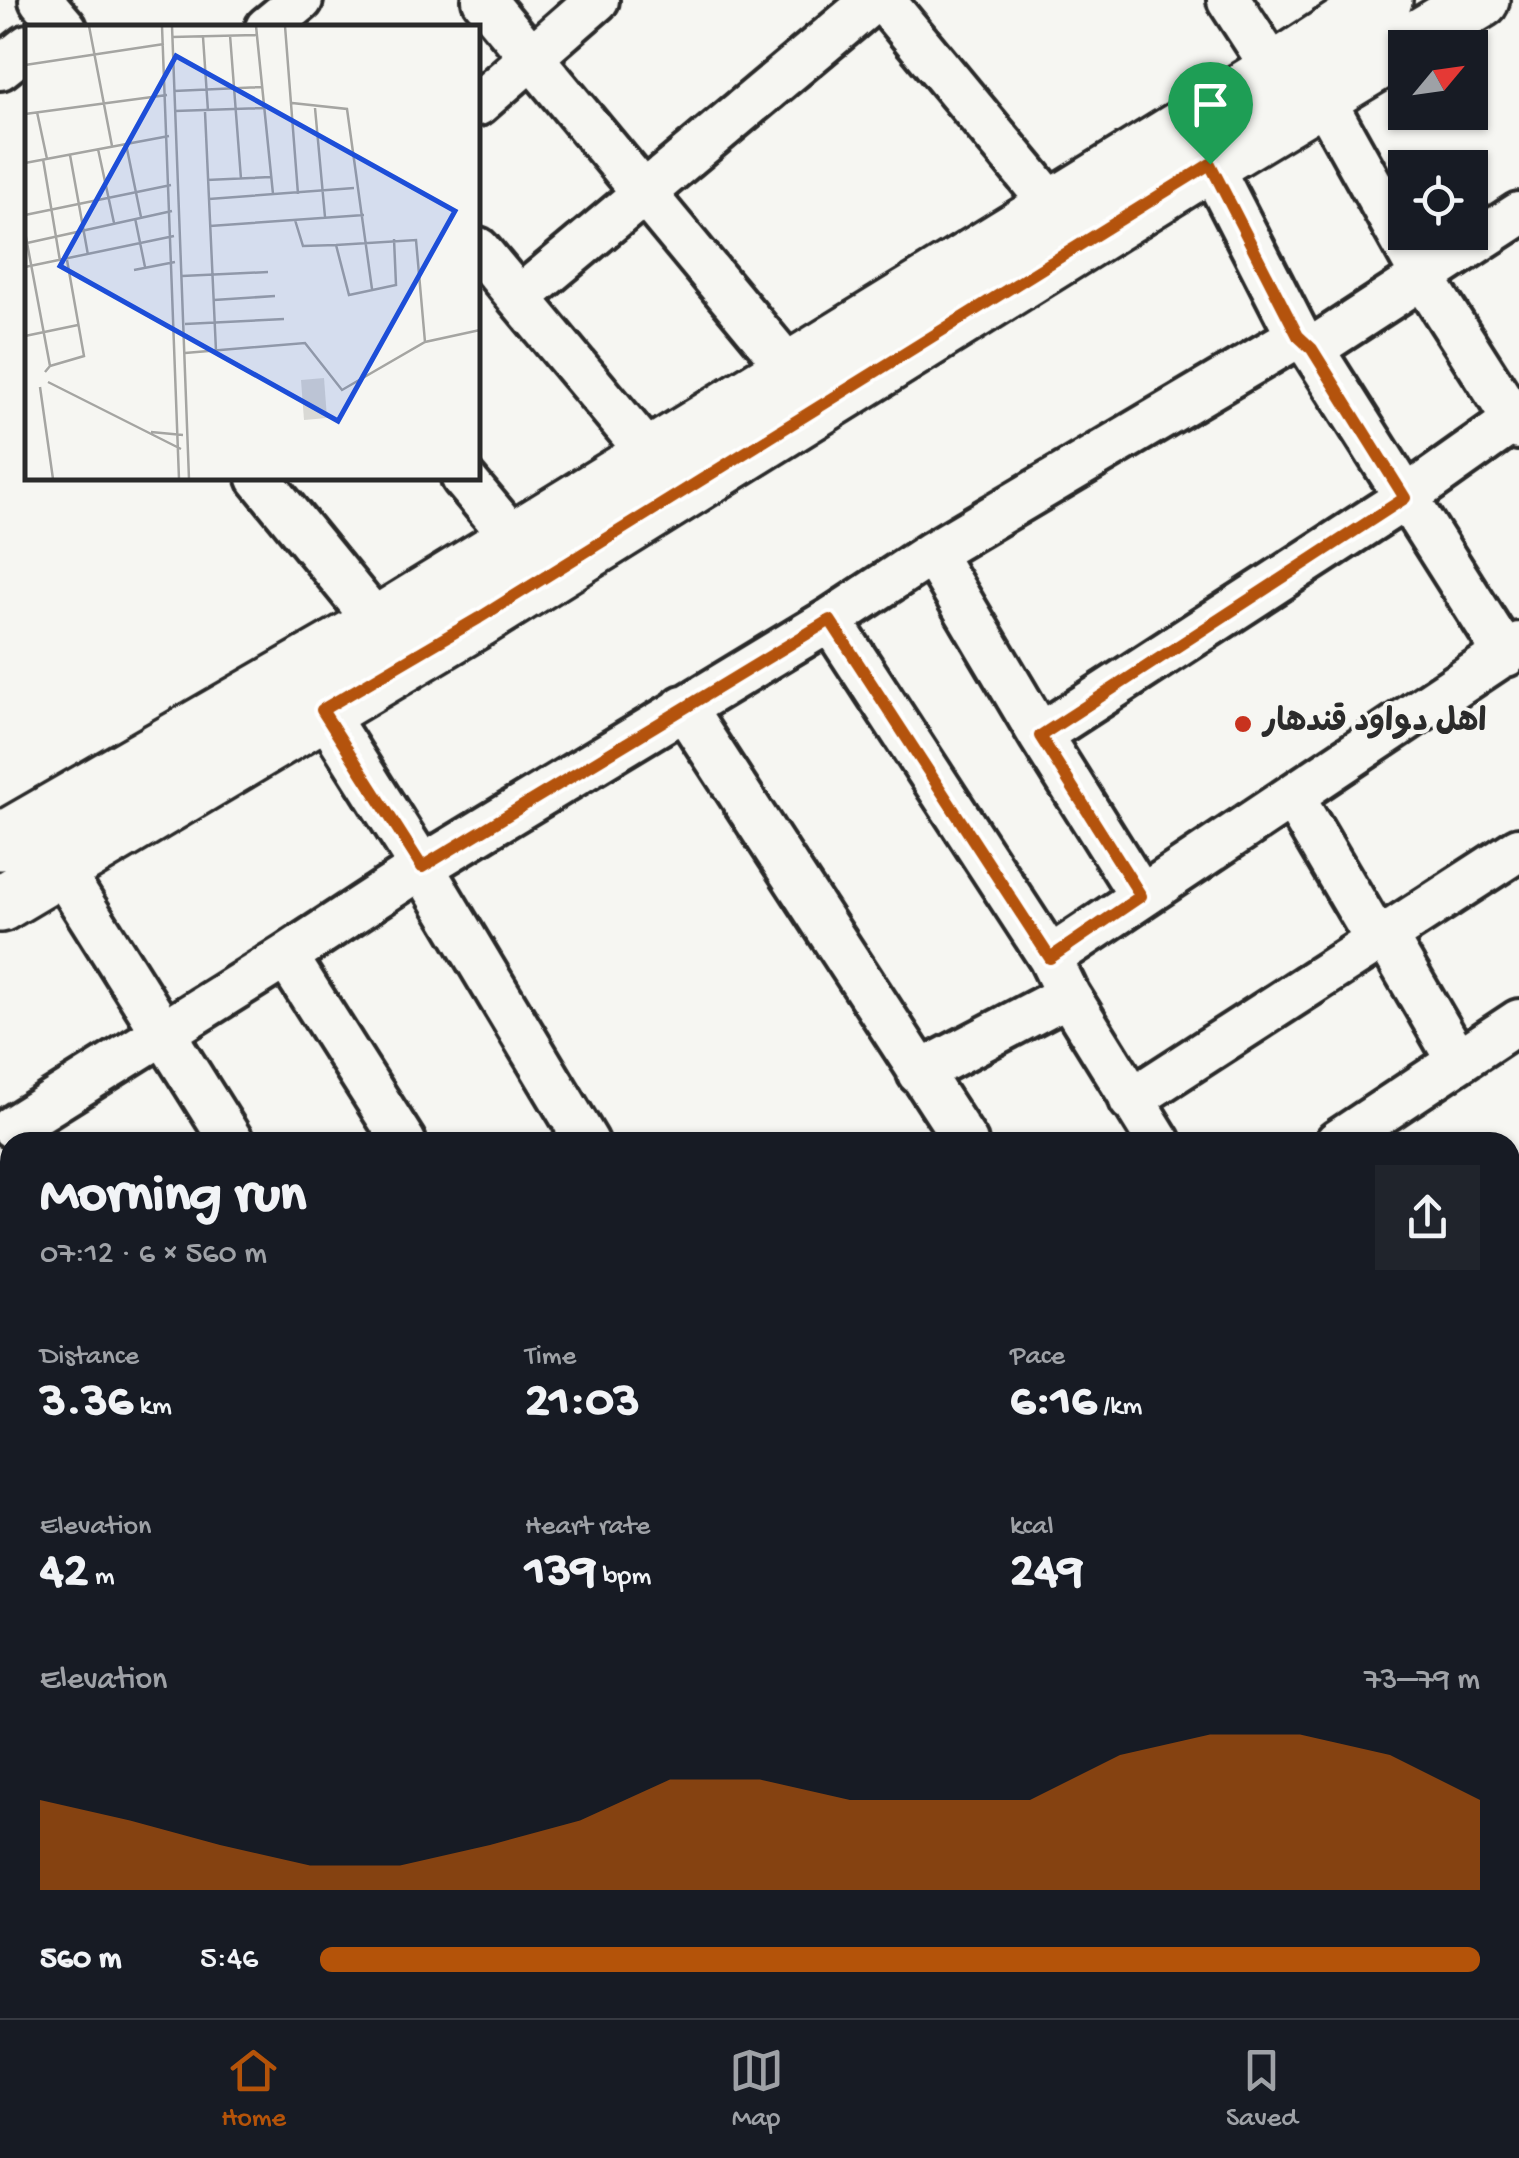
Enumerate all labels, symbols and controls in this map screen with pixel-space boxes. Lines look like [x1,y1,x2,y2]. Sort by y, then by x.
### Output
inset map [25,25,480,480]
north arrow [1388,30,1488,130]
map controls [1388,30,1488,250]
pin [1168,62,1253,165]
icon: arrive [1183,77,1238,132]
button: locate [1388,150,1488,250]
place label: اهل دواود قندهار [1261,702,1487,743]
marker: اهل دواود قندهار [1232,713,1254,735]
button: share [1375,1165,1480,1270]
text: Morning run [40,1166,306,1230]
text: 07:12 · 6 × 560 m [40,1236,267,1274]
text: Distance [40,1341,139,1374]
text: Time [525,1341,576,1374]
text: Pace [1010,1341,1065,1374]
text: 3.36 [40,1374,133,1433]
text: 21:03 [525,1374,640,1433]
text: 6:16 [1010,1374,1097,1433]
text: km [133,1391,172,1424]
text: /km [1097,1391,1142,1424]
text: Elevation [40,1511,151,1544]
text: Heart rate [525,1511,650,1544]
text: kcal [1010,1511,1054,1544]
text: 42 [40,1544,88,1603]
text: 139 [525,1544,596,1603]
text: 249 [1010,1544,1083,1603]
text: m [88,1561,115,1594]
text: bpm [596,1561,651,1594]
text: Elevation [40,1662,167,1700]
text: 73–79 m [1364,1662,1480,1700]
text: 560 m [40,1941,122,1979]
text: 5:46 [200,1941,258,1979]
tab: Home [221,2043,286,2136]
tab: Map [729,2043,784,2136]
tab: Saved [1226,2043,1298,2136]

